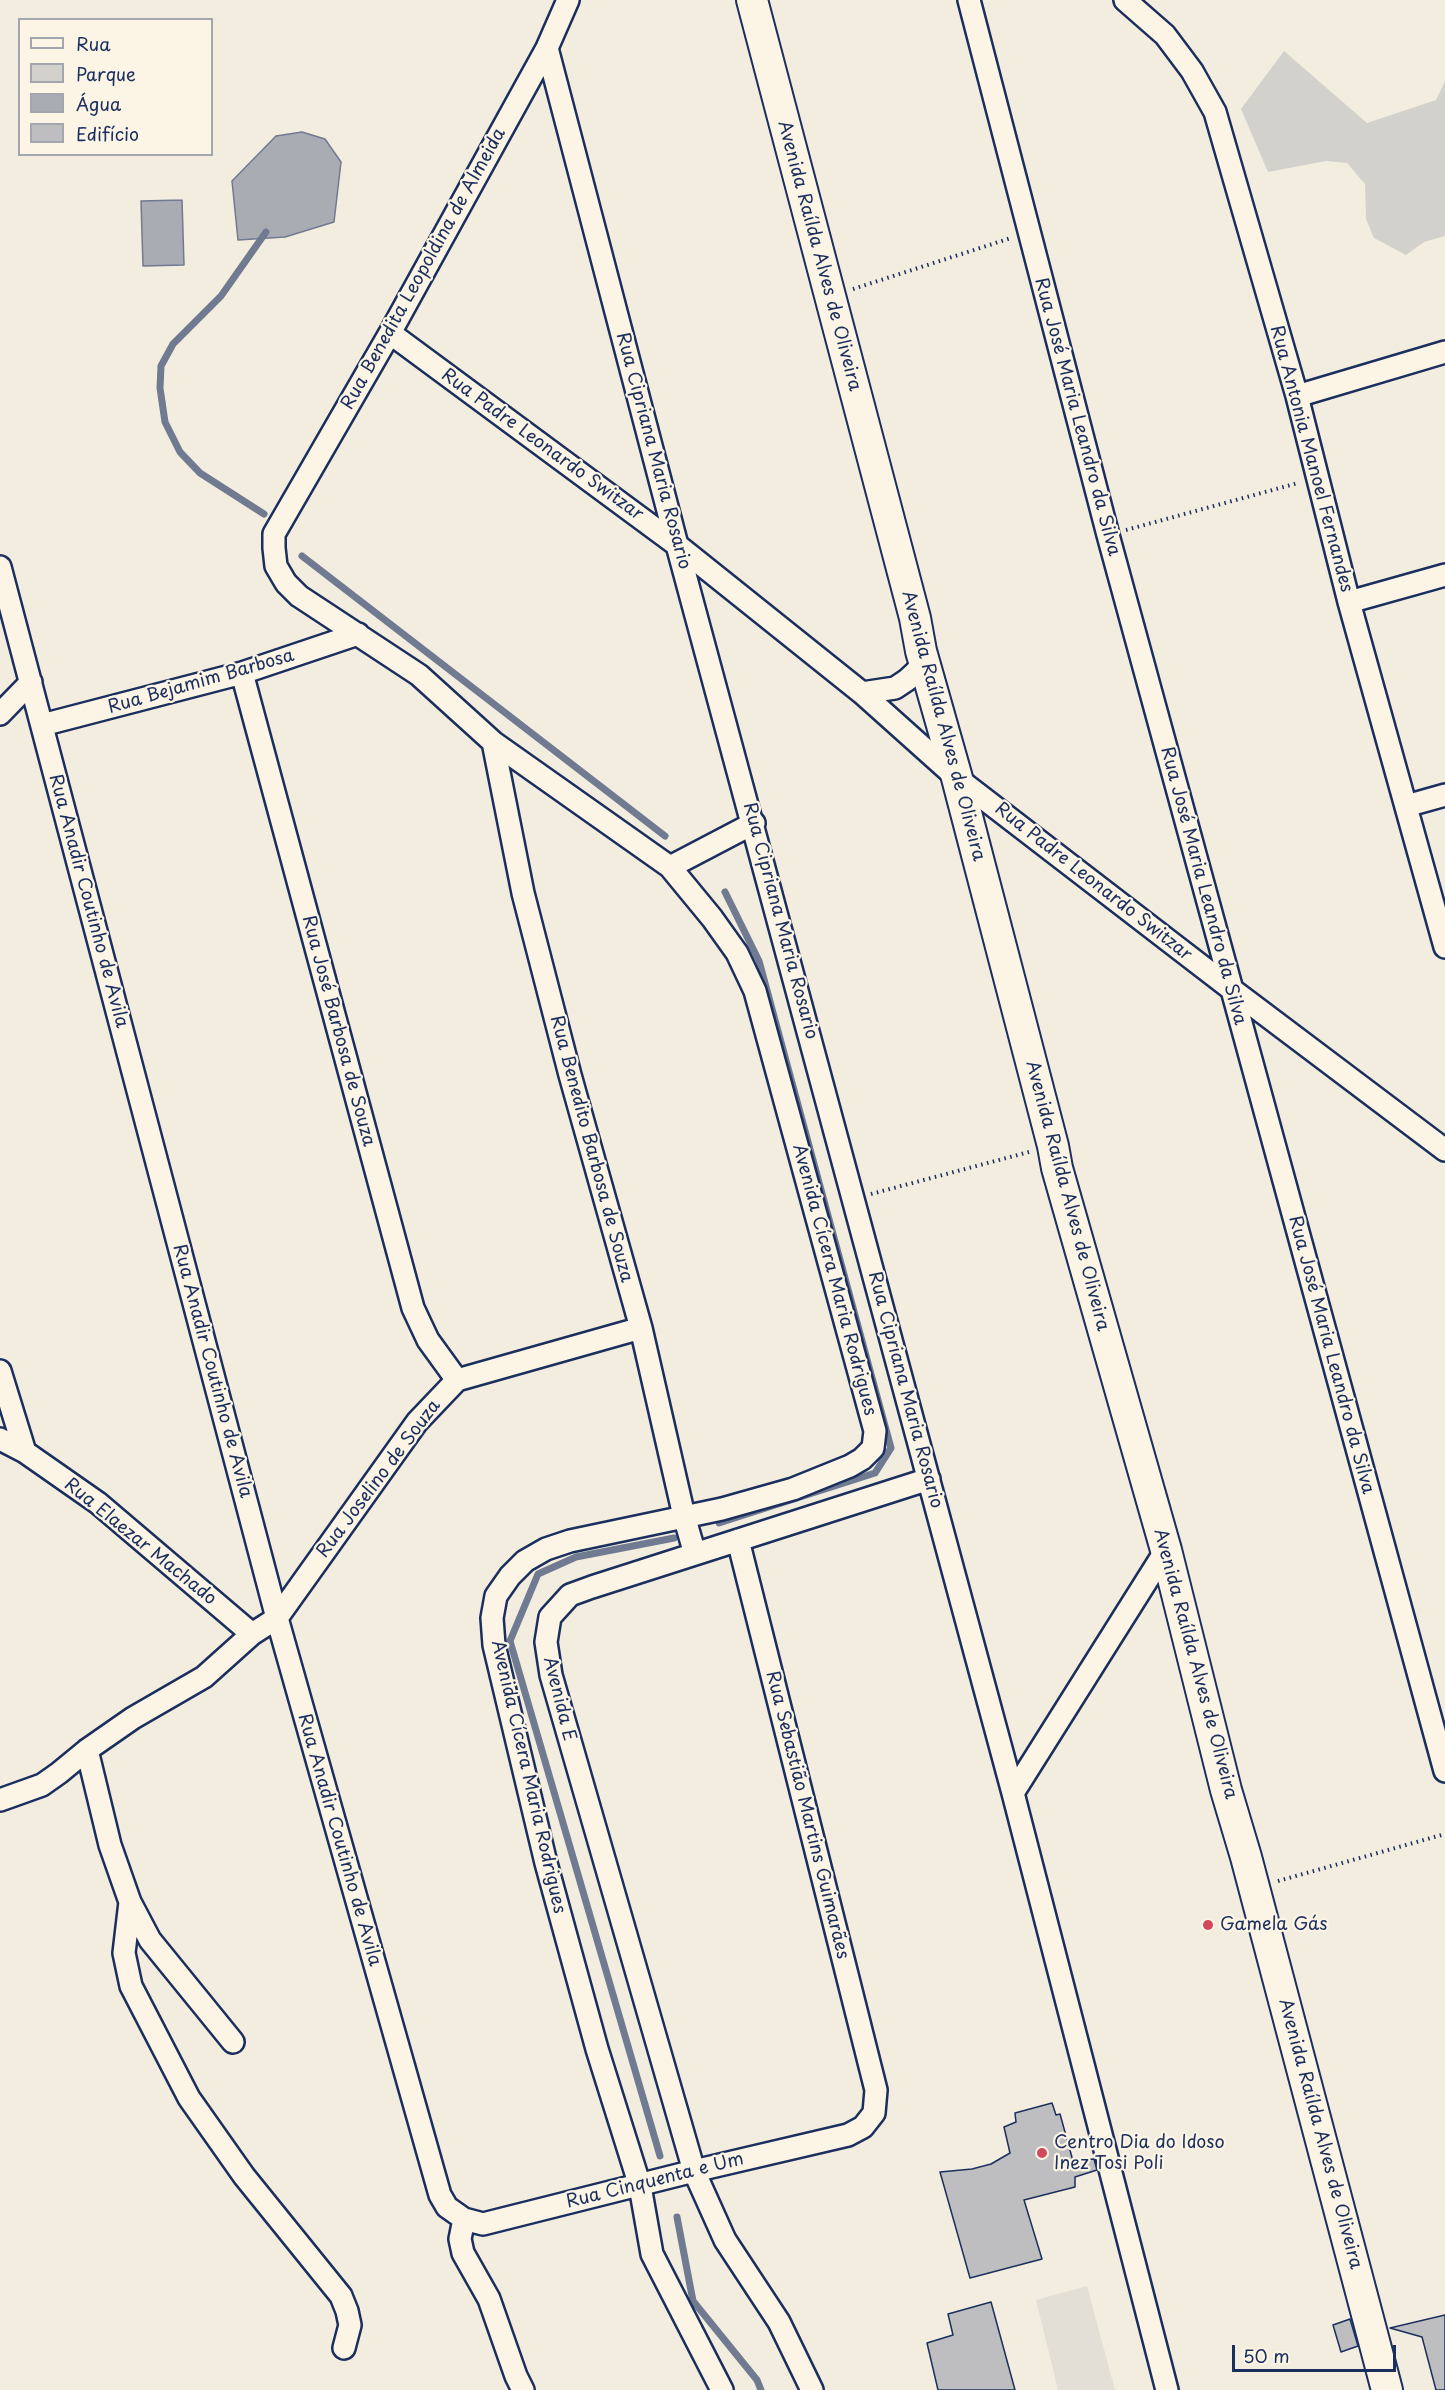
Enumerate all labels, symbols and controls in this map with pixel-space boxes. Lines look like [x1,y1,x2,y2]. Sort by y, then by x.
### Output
legend [18,18,213,156]
text: Rua [76,30,111,57]
text: Parque [76,60,136,87]
text: Água [76,90,121,117]
street label: Avenida Raílda Alves de Oliveira [772,119,866,393]
text: Edifício [76,120,139,147]
street label: Rua Benedita Leopoldina de Almeida [337,124,511,414]
street label: Rua José Maria Leandro da Silva [1029,276,1125,558]
street label: Rua Antonia Manoel Fernandes [1265,323,1357,595]
street label: Rua Cipriana Maria Rosario [611,330,695,572]
street label: Rua Padre Leonardo Switzar [437,364,647,526]
street label: Avenida Raílda Alves de Oliveira [896,589,990,863]
street label: Rua Bejamim Barbosa [105,645,297,719]
street label: Rua José Maria Leandro da Silva [1155,745,1251,1027]
street label: Rua Anadir Coutinho de Avila [44,772,132,1030]
street label: Rua Padre Leonardo Switzar [990,798,1196,966]
street label: Rua Cipriana Maria Rosario [738,800,822,1042]
street label: Rua José Barbosa de Souza [297,913,379,1149]
street label: Rua Benedito Barbosa de Souza [545,1013,637,1285]
street label: Avenida Raílda Alves de Oliveira [1020,1059,1114,1333]
street label: Avenida Cícera Maria Rodrigues [787,1142,881,1418]
street label: Rua José Maria Leandro da Silva [1283,1214,1379,1496]
street label: Rua Anadir Coutinho de Avila [168,1242,256,1500]
street label: Rua Cipriana Maria Rosario [863,1269,947,1511]
street label: Rua Joselino de Souza [313,1396,445,1562]
street label: Rua Elaezar Machado [59,1474,221,1610]
street label: Avenida Raílda Alves de Oliveira [1148,1527,1242,1801]
street label: Avenida Cícera Maria Rodrigues [486,1638,570,1916]
street label: Avenida E [538,1655,580,1743]
street label: Rua Sebastião Martins Guimarães [761,1669,853,1961]
street label: Rua Anadir Coutinho de Avila [293,1711,385,1969]
place label: Gamela Gás [1220,1914,1327,1936]
marker: Gamela Gás [1201,1918,1215,1932]
street label: Avenida Raílda Alves de Oliveira [1273,1997,1367,2271]
place label: Centro Dia do Idoso Inez Tosi Poli [1054,2132,1225,2174]
marker: Centro Dia do Idoso Inez Tosi Poli [1035,2146,1049,2160]
street label: Rua Cinquenta e Um [564,2148,746,2214]
scale bar [1235,2333,1398,2371]
text: 50 m [1243,2342,1290,2369]

